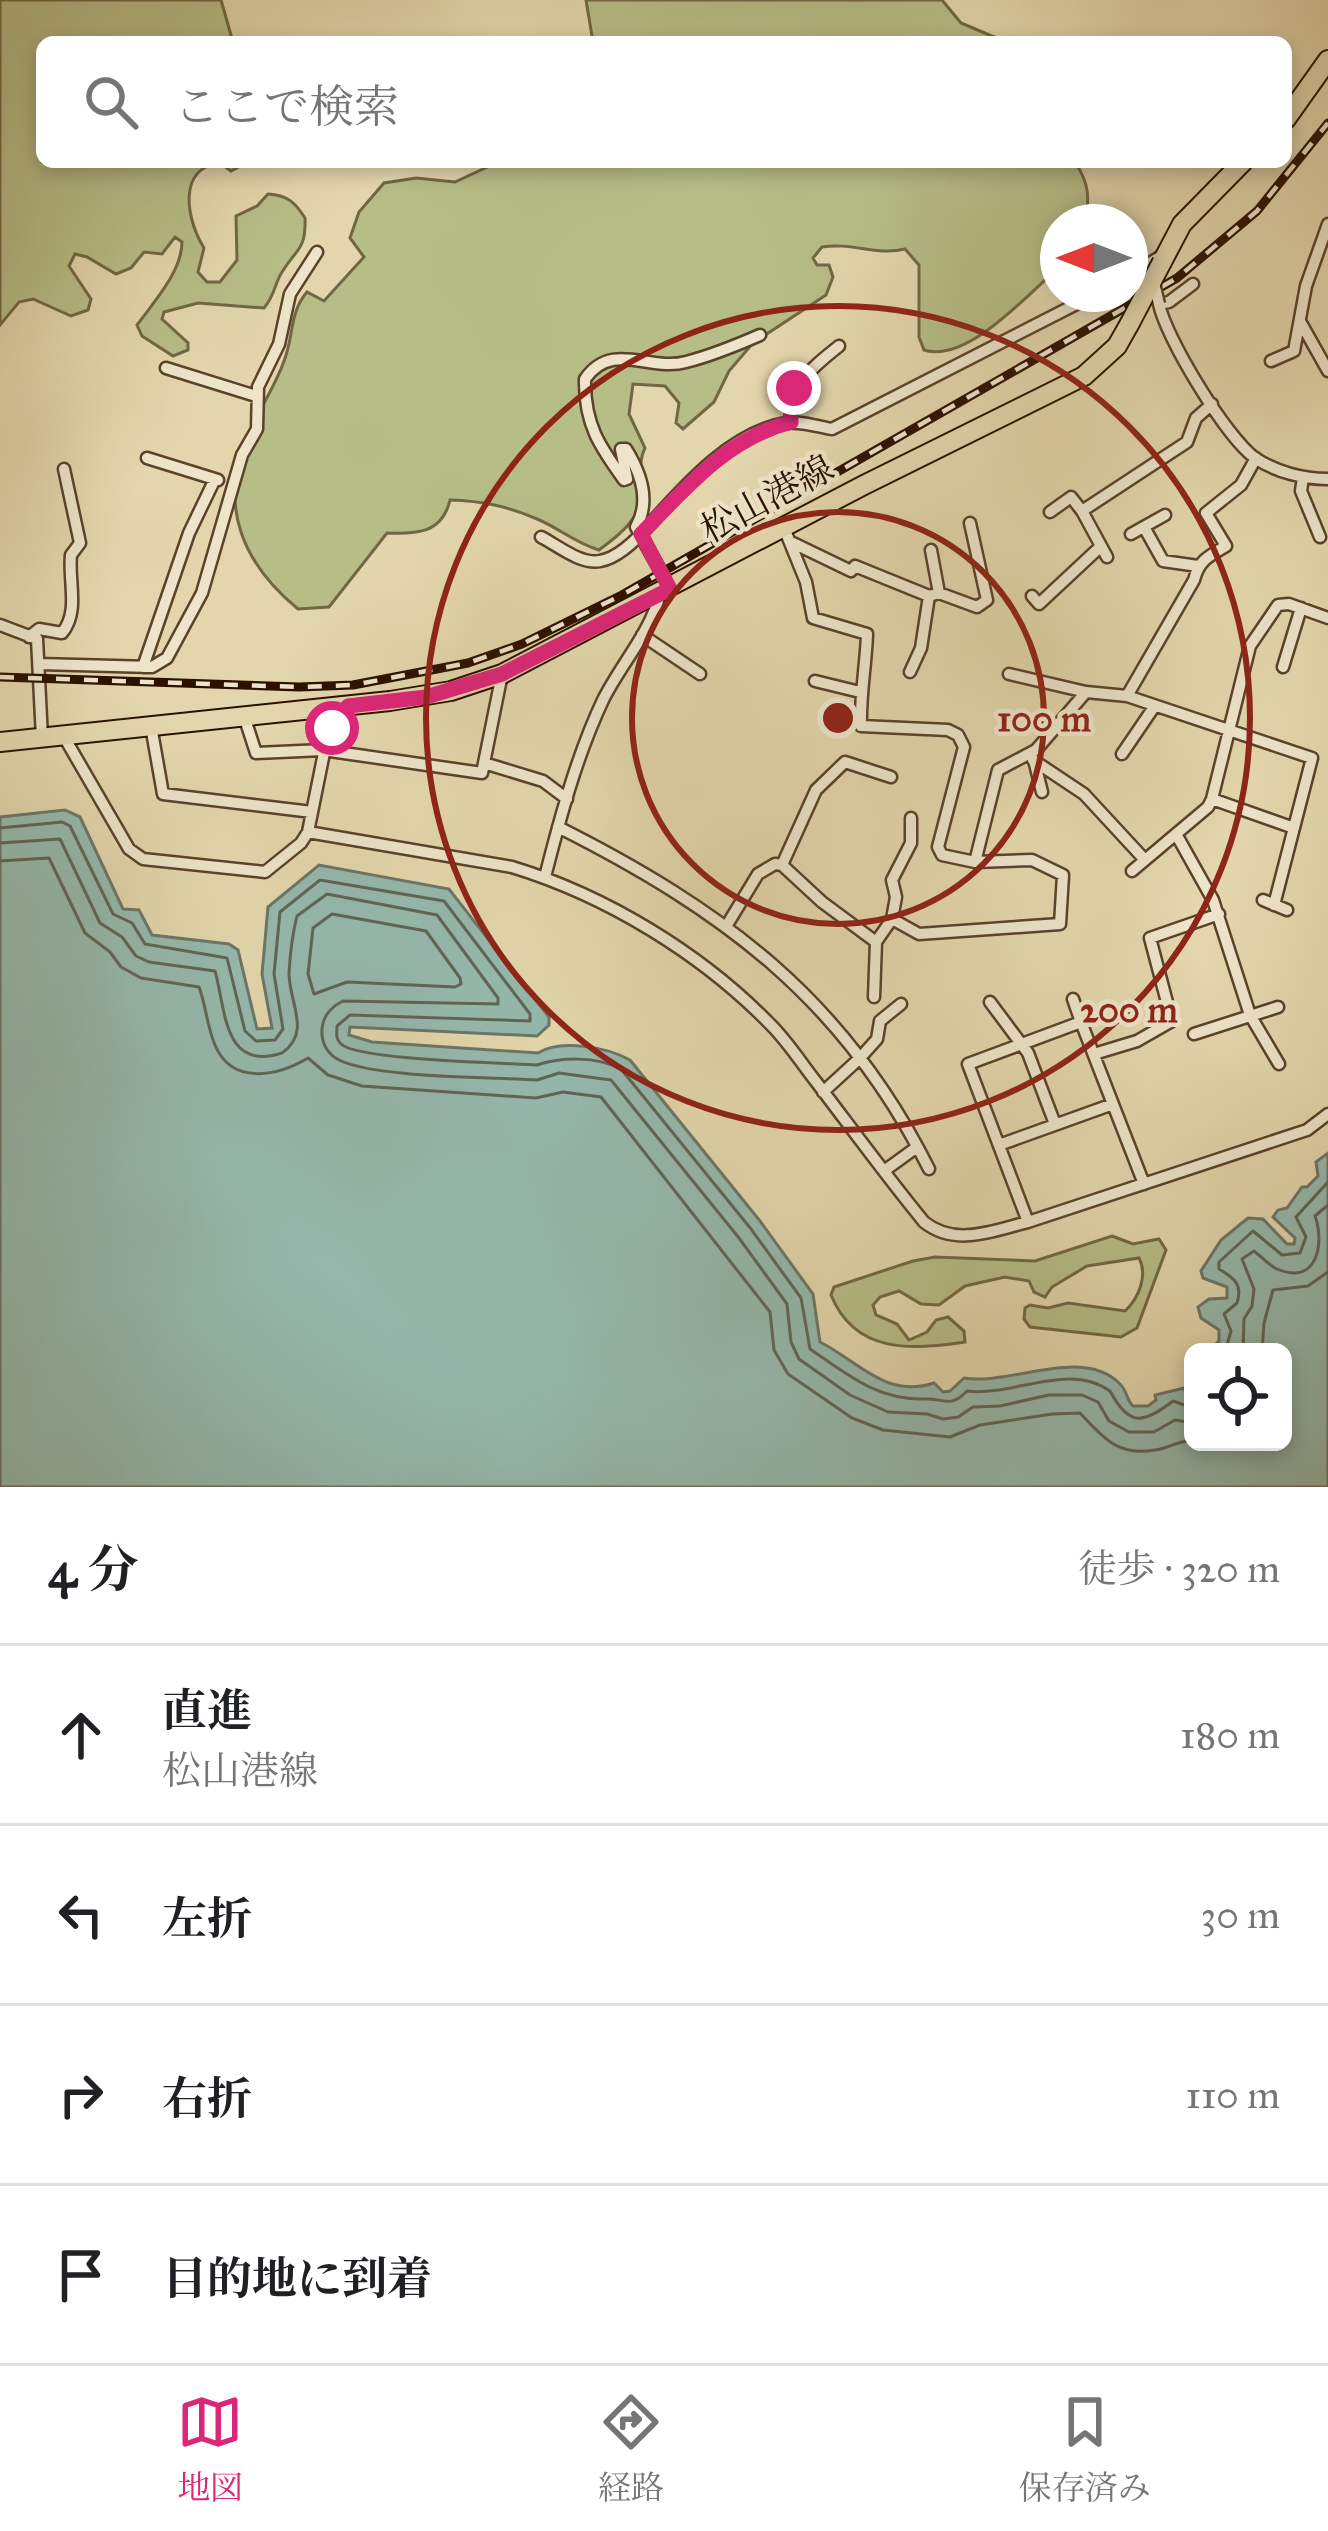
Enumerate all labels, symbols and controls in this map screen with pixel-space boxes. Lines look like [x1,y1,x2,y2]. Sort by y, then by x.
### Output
search box [36,36,1292,168]
icon: search [78,69,144,135]
text: ここで検索 [174,79,399,134]
north arrow [1040,204,1148,312]
route end [767,361,821,415]
street label: 松山港線 [693,446,841,552]
centre of rings [817,697,859,739]
text: 100 m [997,697,1092,741]
route start [305,701,359,755]
text: 200 m [1080,988,1179,1032]
map controls [1184,1343,1292,1451]
button: locate [1184,1343,1292,1451]
text: 4 分 [48,1539,138,1601]
text: 徒歩 · 320 m [1078,1545,1280,1593]
text: 直進 [162,1683,252,1738]
icon: ahead [48,1702,114,1768]
text: 180 m [1180,1711,1280,1759]
text: 松山港線 [162,1747,318,1795]
icon: left [48,1882,114,1948]
text: 左折 [162,1891,252,1946]
text: 30 m [1201,1891,1280,1939]
icon: right [48,2062,114,2128]
text: 右折 [162,2071,252,2126]
text: 110 m [1185,2071,1280,2119]
icon: arrive [48,2242,114,2308]
text: 目的地に到着 [162,2251,432,2306]
tab: 地図 [177,2389,243,2508]
tab: 経路 [598,2389,664,2508]
tab: 保存済み [1019,2389,1151,2508]

